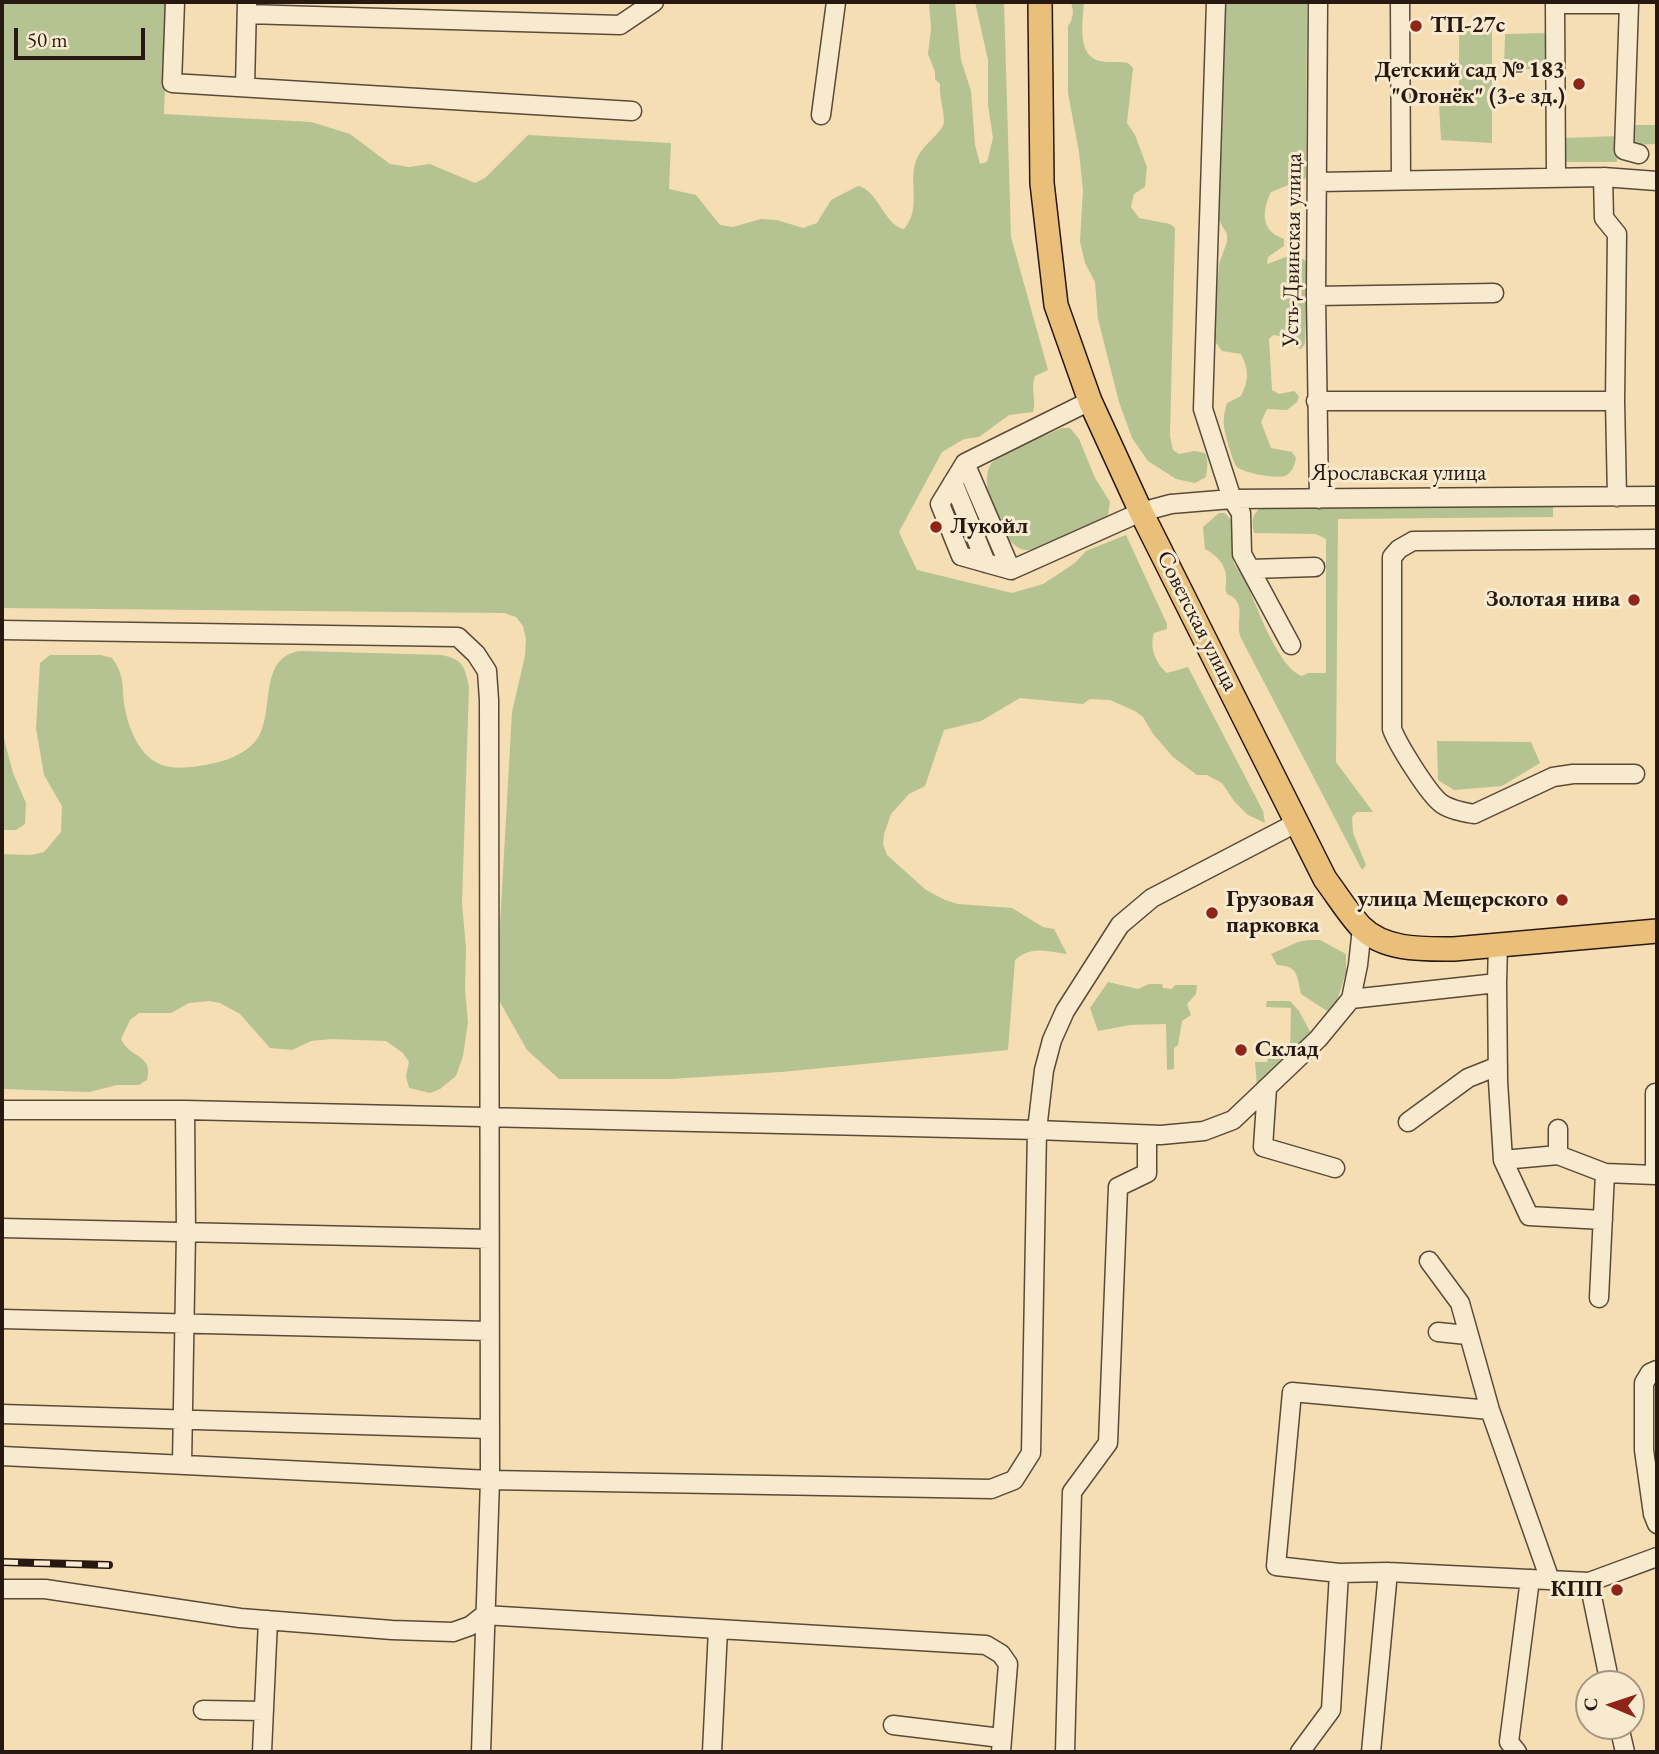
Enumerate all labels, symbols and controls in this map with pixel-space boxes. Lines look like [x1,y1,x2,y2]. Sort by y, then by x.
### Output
place label: ТП-27c [1430,12,1505,40]
scale bar [18,14,149,58]
marker: ТП-27c [1408,18,1424,34]
text: 50 m [27,26,68,53]
place label: Детский сад № 183 "Огонёк" (3-е зд.) [1375,57,1565,111]
marker: Детский сад № 183 "Огонёк" (3-е зд.) [1571,76,1587,92]
street label: Усть-Двинская улица [1278,153,1308,347]
street label: Ярославская улица [1312,460,1486,488]
place label: Лукойл [950,513,1028,541]
marker: Лукойл [928,519,944,535]
street label: Советская улица [1150,546,1244,696]
place label: Золотая нива [1486,586,1620,614]
marker: Золотая нива [1626,592,1642,608]
place label: Грузовая парковка [1226,886,1319,940]
place label: улица Мещерского [1357,886,1548,914]
marker: улица Мещерского [1554,892,1570,908]
marker: Грузовая парковка [1204,905,1220,921]
place label: Склад [1255,1036,1319,1064]
marker: Склад [1233,1042,1249,1058]
place label: КПП [1550,1576,1603,1604]
marker: КПП [1609,1582,1625,1598]
north arrow [1575,1670,1645,1740]
text: С [1578,1697,1603,1712]

